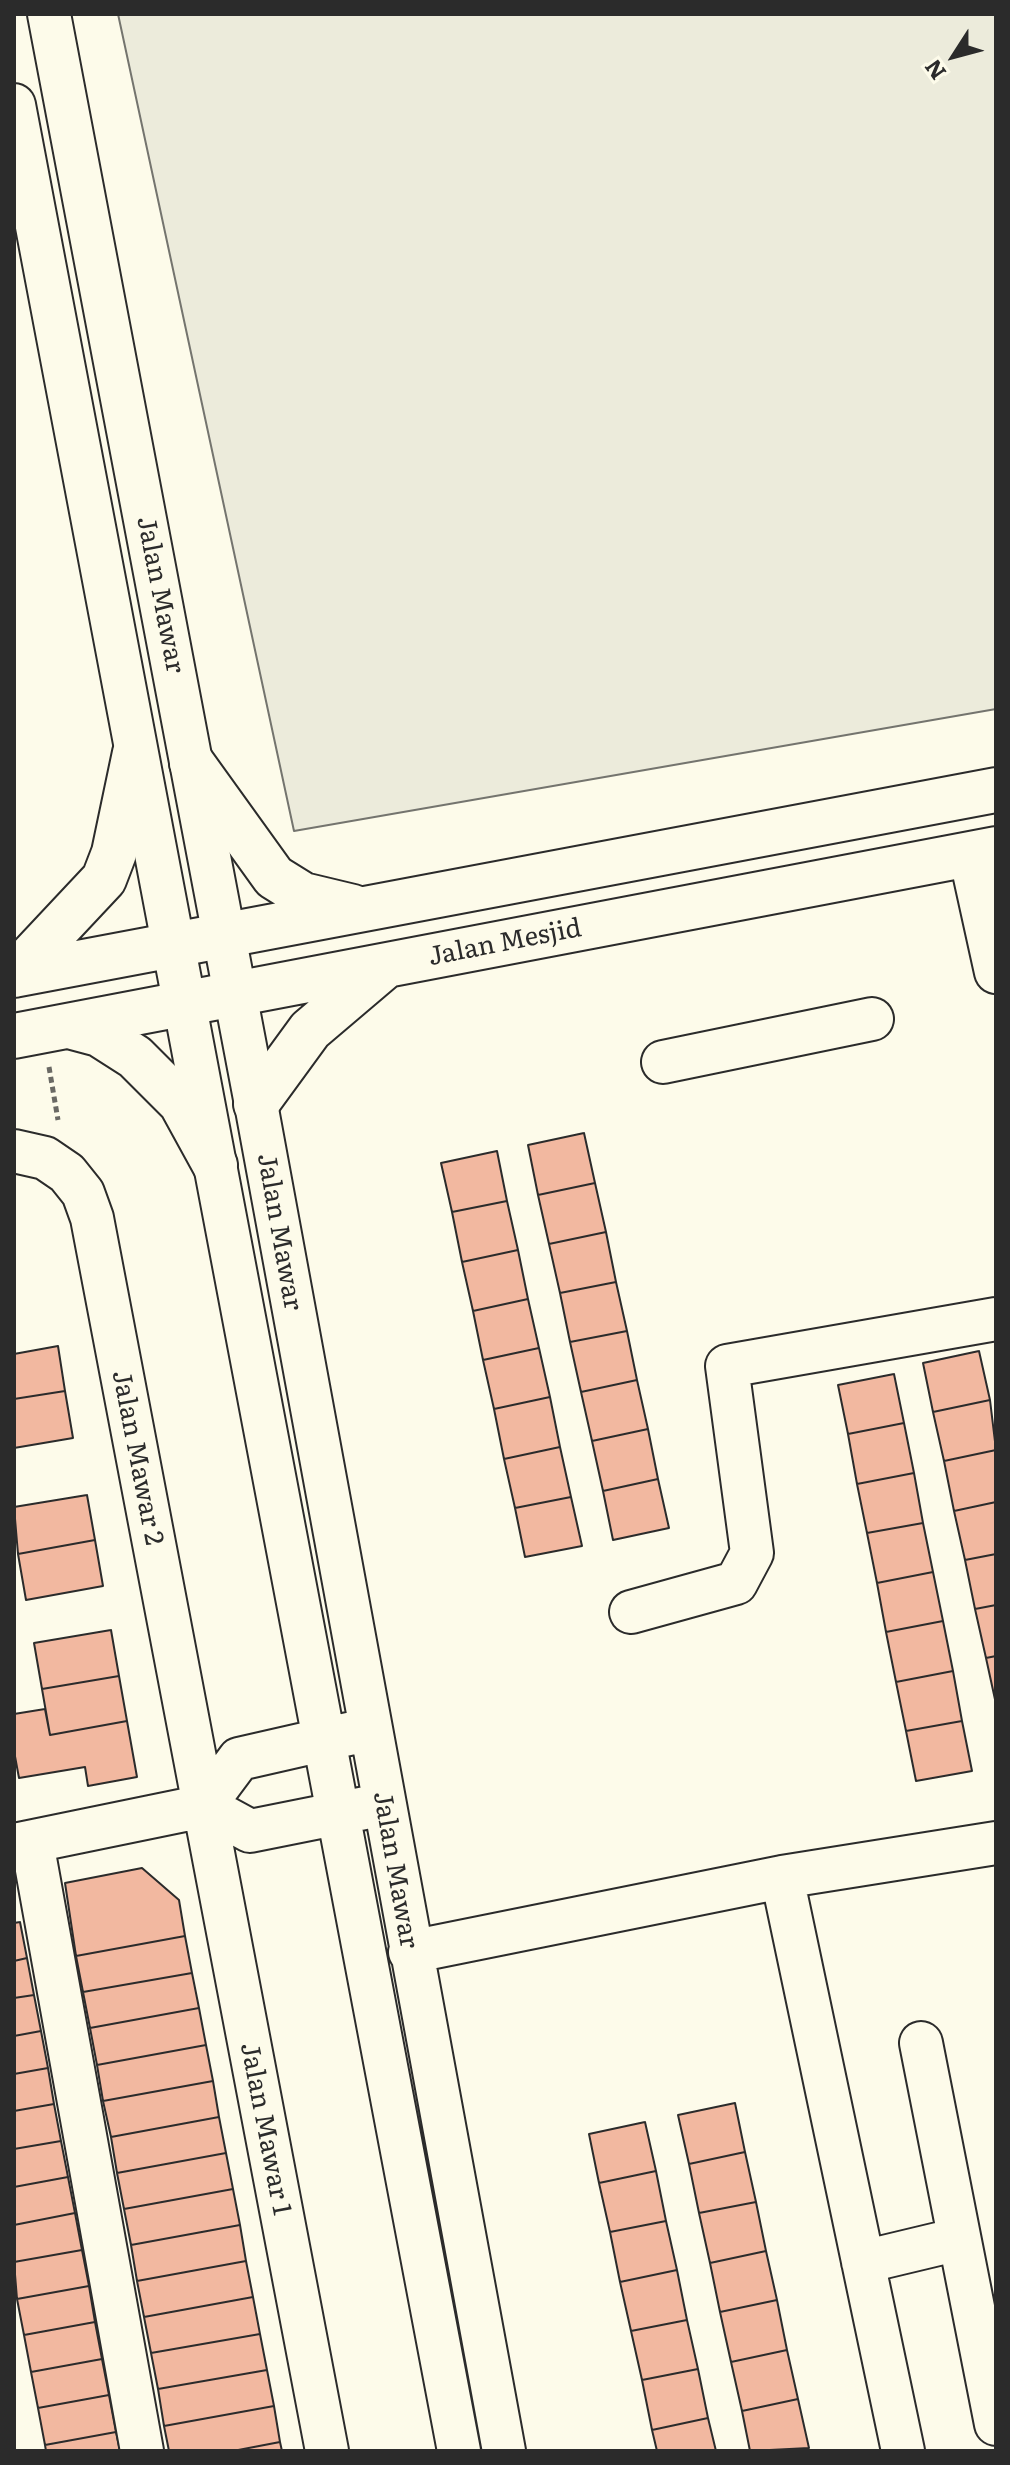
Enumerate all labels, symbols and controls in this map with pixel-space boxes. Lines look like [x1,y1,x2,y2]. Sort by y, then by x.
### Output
north arrow [914,16,994,96]
text: N [915,53,953,88]
street label: Jalan Mawar [130,514,190,676]
street label: Jalan Mesjid [426,913,584,973]
street label: Jalan Mawar [250,1151,308,1313]
street label: Jalan Mawar 2 [105,1368,169,1548]
street label: Jalan Mawar [366,1789,424,1951]
street label: Jalan Mawar 1 [233,2040,297,2218]

